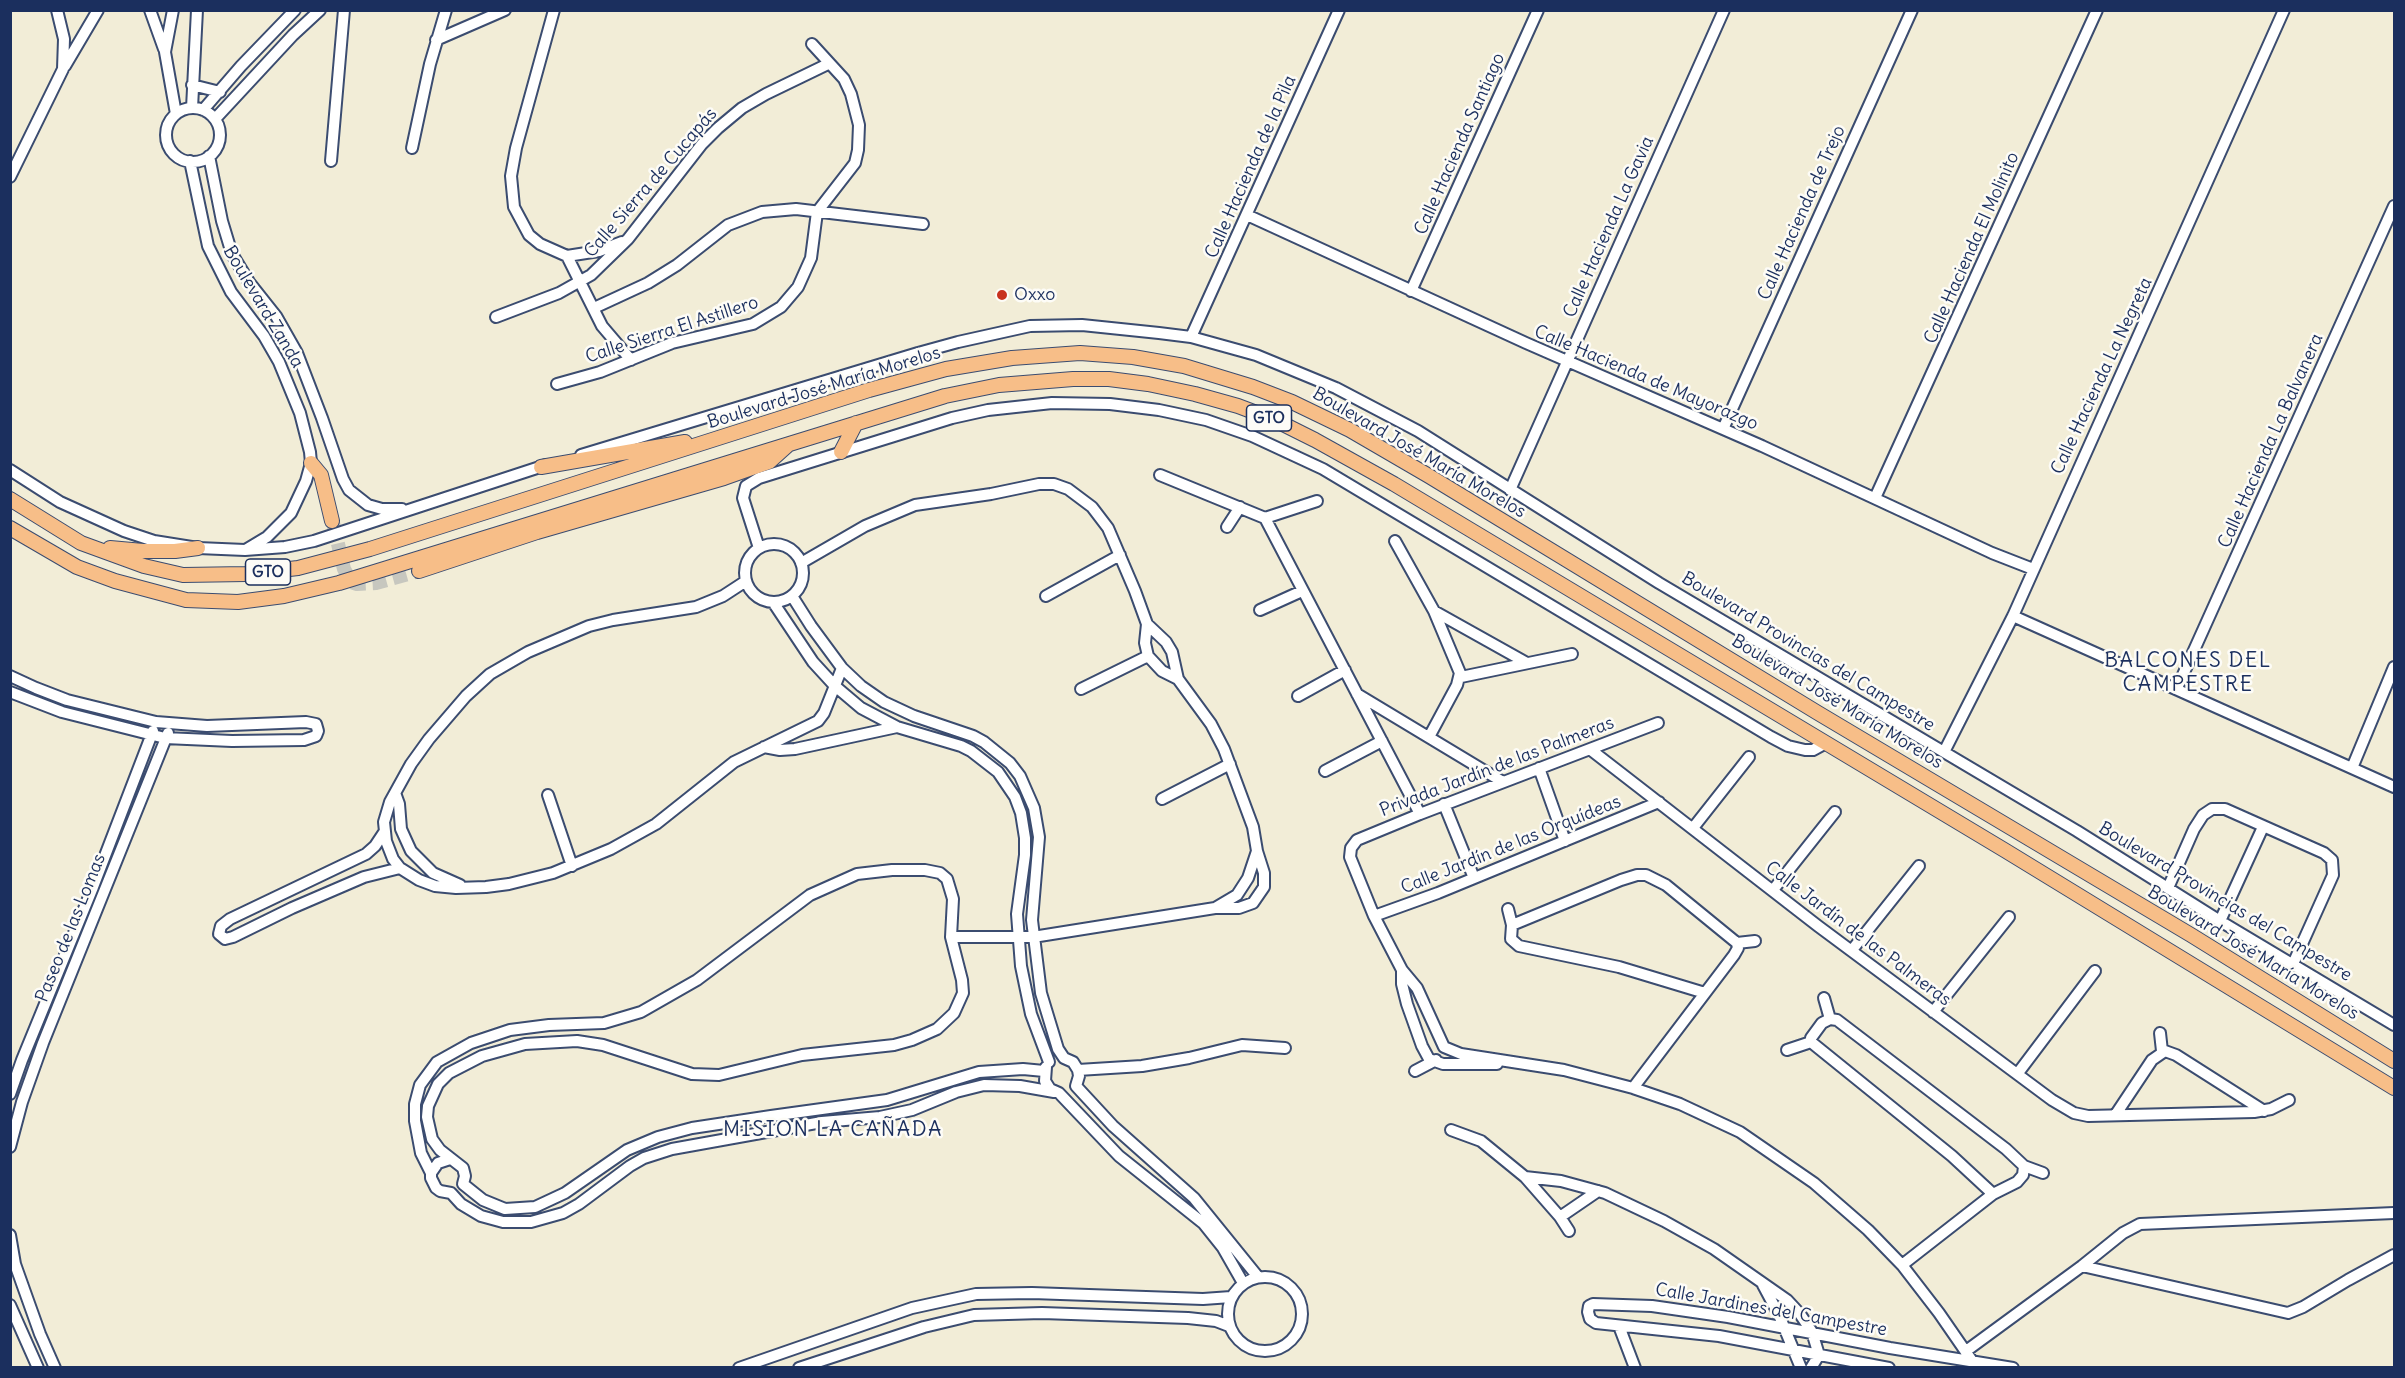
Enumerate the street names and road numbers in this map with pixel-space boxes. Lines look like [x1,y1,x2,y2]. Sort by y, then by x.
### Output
street label: Calle Hacienda Santiago [1410,50,1510,238]
street label: Calle Hacienda de la Pila [1201,72,1301,262]
street label: Calle Sierra de Cucapás [580,104,722,262]
street label: Calle Hacienda de Trejo [1754,122,1850,304]
street label: Calle Hacienda La Gavia [1559,133,1659,321]
street label: Calle Hacienda El Molinito [1920,149,2024,347]
street label: Boulevard Zanda [218,242,308,372]
street label: Calle Hacienda La Negreta [2047,274,2157,478]
street label: Calle Sierra El Astillero [583,292,761,368]
street label: Calle Hacienda de Mayorazgo [1531,321,1761,435]
street label: Calle Hacienda La Balvanera [2214,330,2328,552]
street label: Boulevard José María Morelos [705,342,943,434]
street label: Boulevard José María Morelos [1309,383,1529,523]
road number: GTO [1246,405,1292,431]
road number: GTO [246,559,290,585]
street label: Boulevard Provincias del Campestre [1678,568,1938,736]
street label: Boulevard José María Morelos [1727,630,1947,774]
street label: Privada Jardín de las Palmeras [1377,712,1617,822]
street label: Calle Jardín de las Orquídeas [1398,791,1624,899]
street label: Boulevard Provincias del Campestre [2095,818,2355,986]
street label: Paseo de las Lomas [31,851,111,1005]
street label: Calle Jardín de las Palmeras [1761,857,1955,1011]
street label: Boulevard José María Morelos [2143,881,2363,1025]
street label: Calle Jardines del Campestre [1654,1279,1888,1341]

